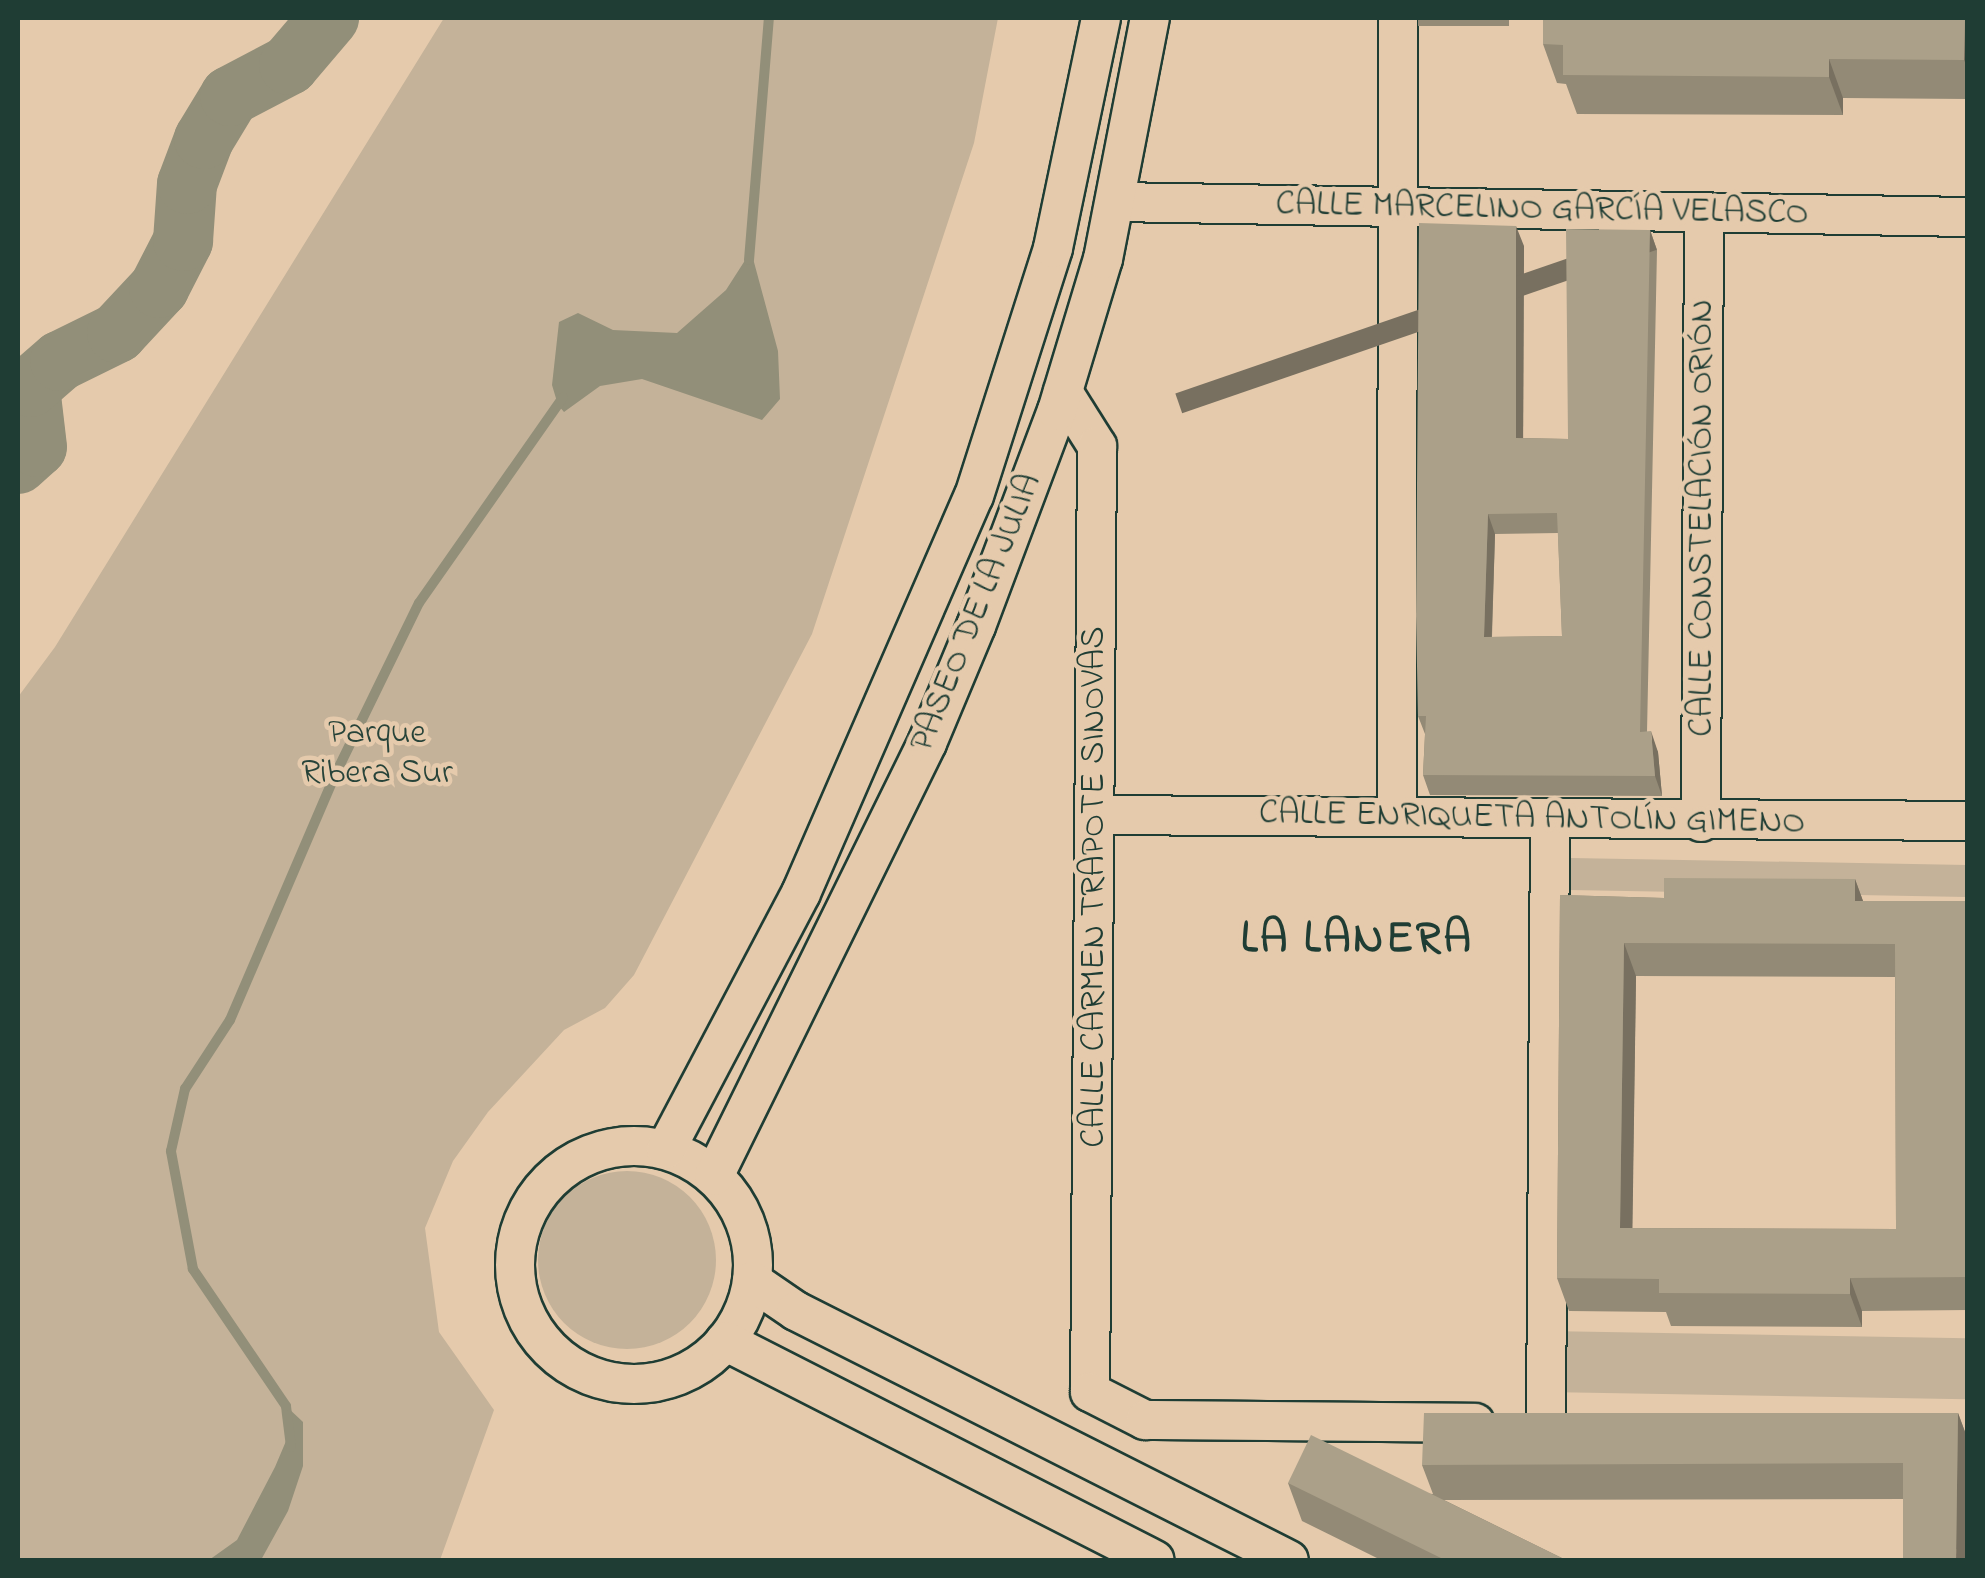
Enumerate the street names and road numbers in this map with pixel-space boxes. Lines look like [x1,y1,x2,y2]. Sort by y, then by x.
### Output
street label: CALLE MARCELINO GARCÍA VELASCO [1275,184,1809,236]
street label: CALLE CONSTELACIÓN ORIÓN [1682,299,1724,737]
street label: PASEO DE LA JULIA [902,468,1052,758]
street label: CALLE CARMEN TRAPOTE SINOVAS [1074,626,1116,1148]
street label: CALLE ENRIQUETA ANTOLÍN GIMENO [1259,793,1805,845]

